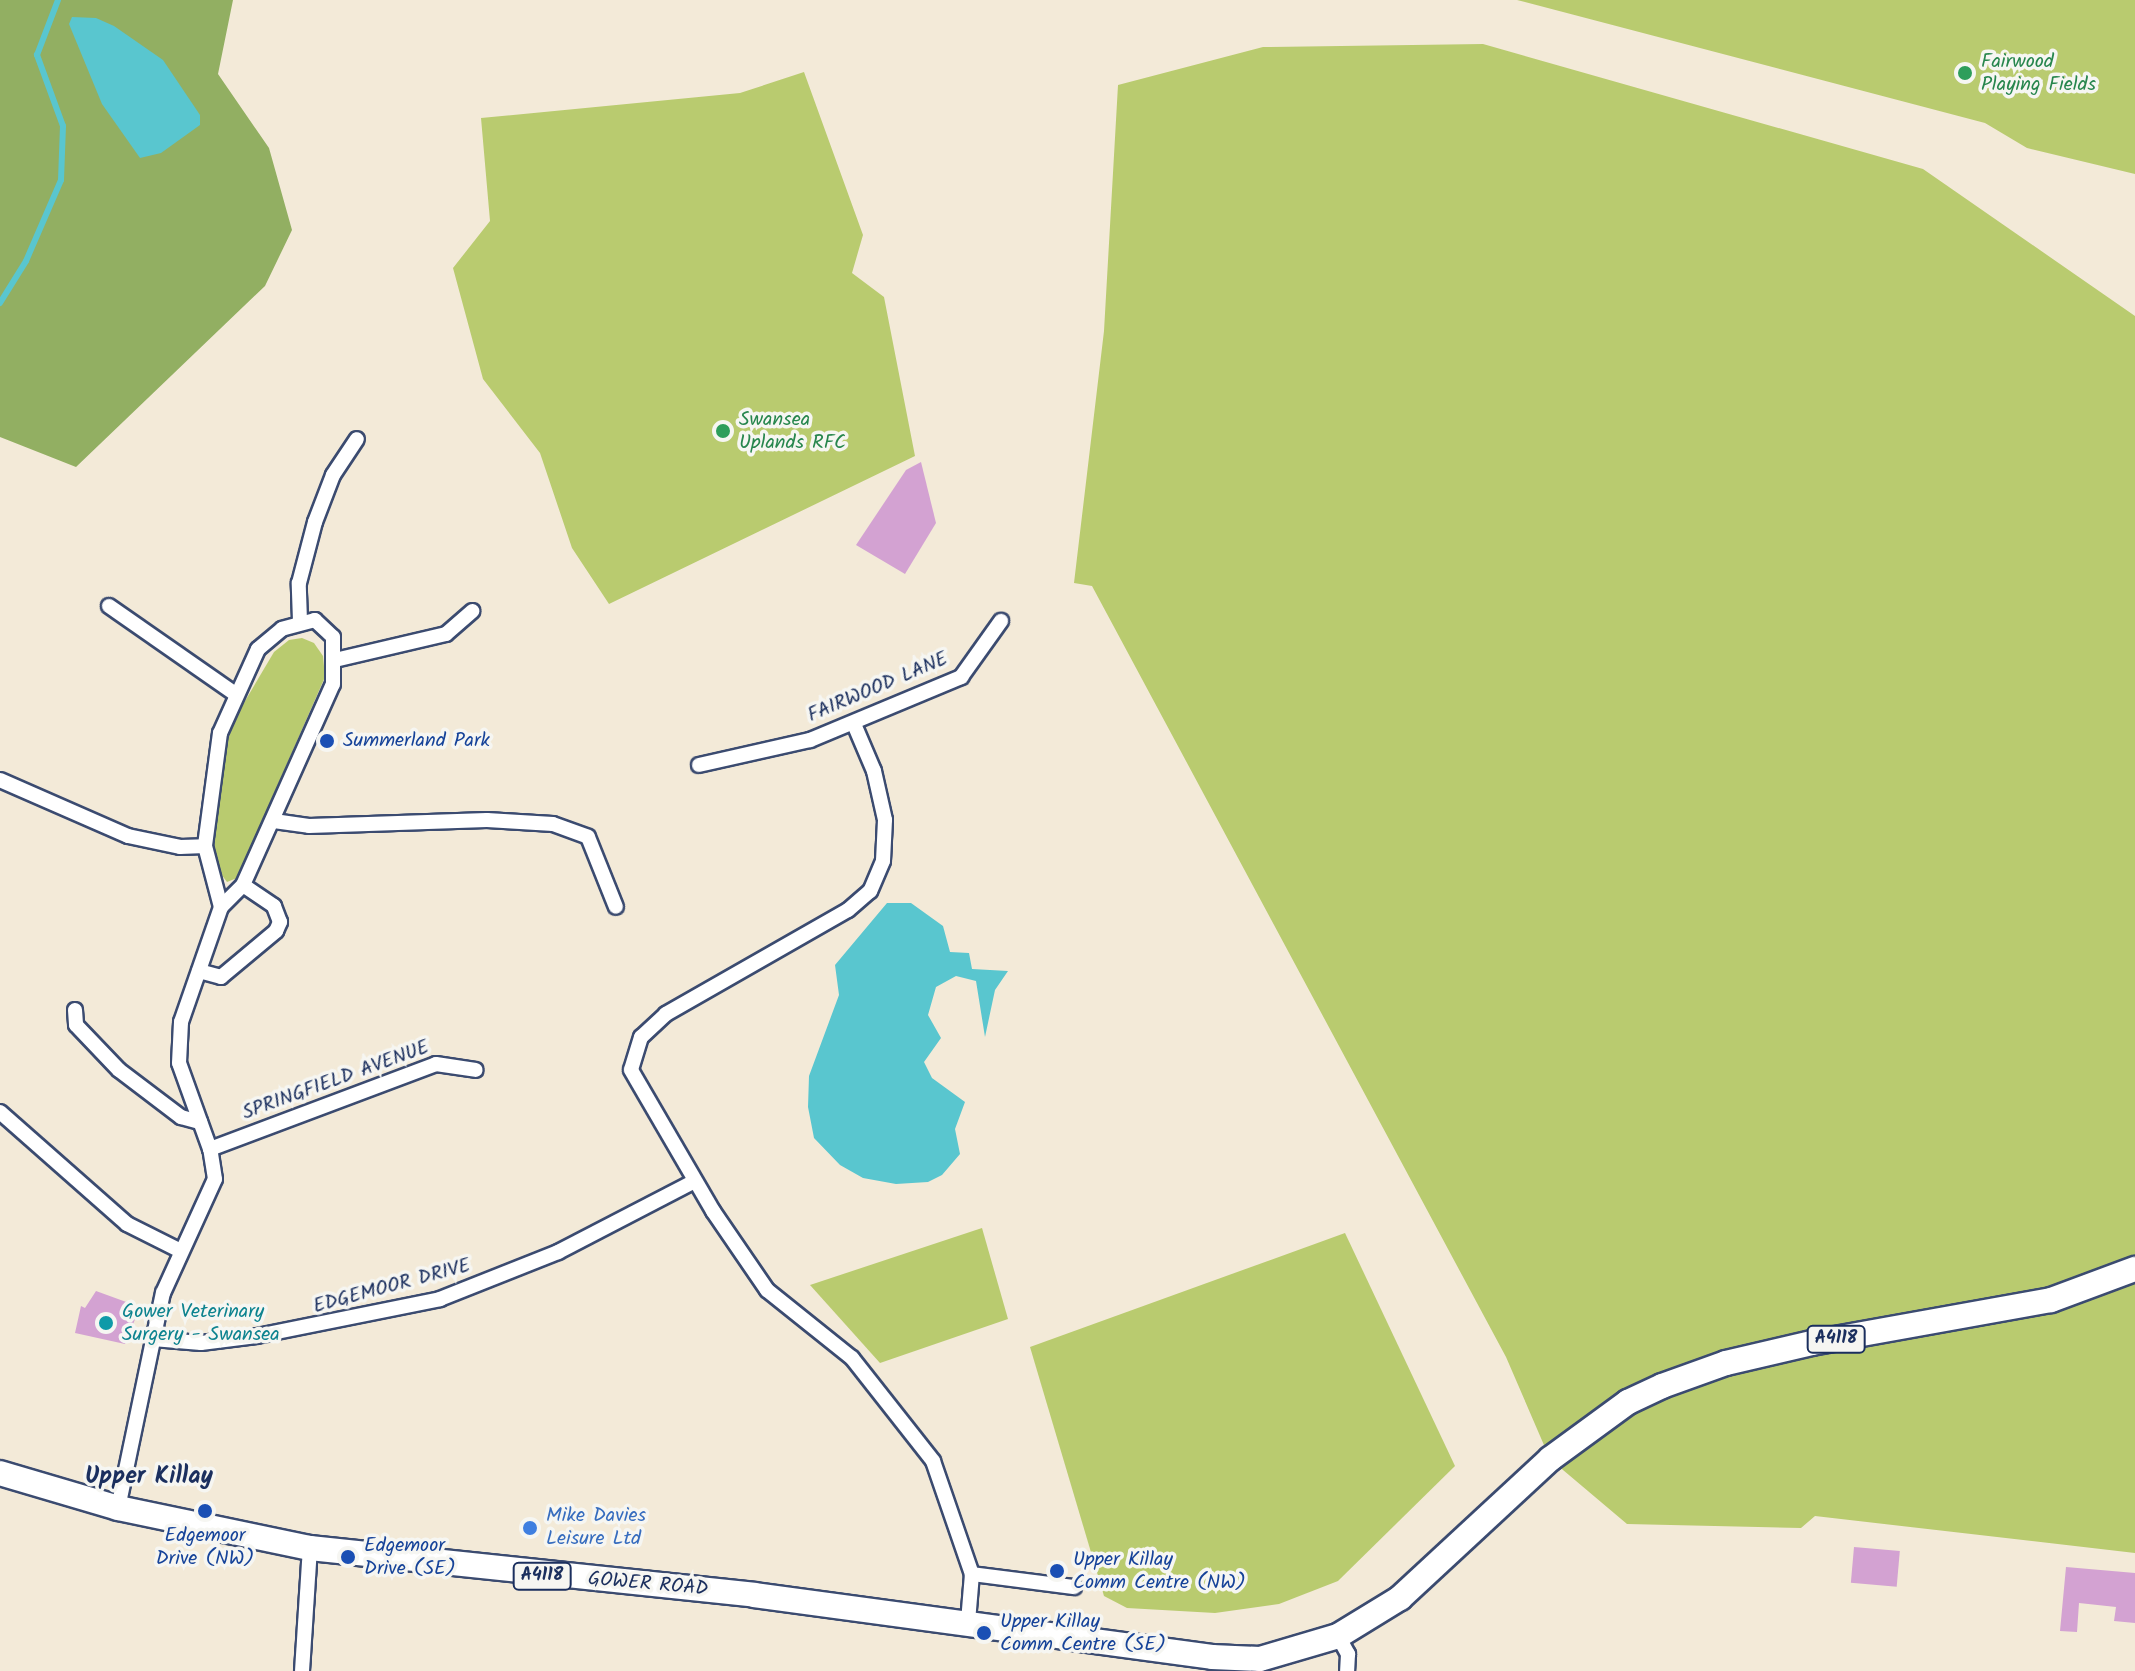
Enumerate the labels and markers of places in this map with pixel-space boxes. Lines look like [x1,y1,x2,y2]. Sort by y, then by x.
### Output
place label: Fairwood Playing Fields [1981,50,2096,97]
marker: Fairwood Playing Fields [1956,64,1974,82]
place label: Swansea Uplands RFC [739,408,846,455]
marker: Swansea Uplands RFC [714,422,732,440]
place label: Summerland Park [343,729,490,753]
marker: Summerland Park [318,732,336,750]
place label: Gower Veterinary Surgery - Swansea [122,1300,280,1347]
marker: Gower Veterinary Surgery - Swansea [97,1314,115,1332]
marker: Edgemoor Drive (NW) [196,1502,214,1520]
place label: Mike Davies Leisure Ltd [546,1504,646,1551]
marker: Mike Davies Leisure Ltd [521,1519,539,1537]
place label: Edgemoor Drive (NW) [156,1524,254,1571]
place label: Edgemoor Drive (SE) [364,1534,456,1581]
marker: Edgemoor Drive (SE) [339,1548,357,1566]
place label: Upper Killay Comm Centre (NW) [1073,1548,1246,1595]
marker: Upper Killay Comm Centre (NW) [1048,1562,1066,1580]
place label: Upper Killay Comm Centre (SE) [1000,1610,1166,1657]
marker: Upper Killay Comm Centre (SE) [975,1624,993,1642]

